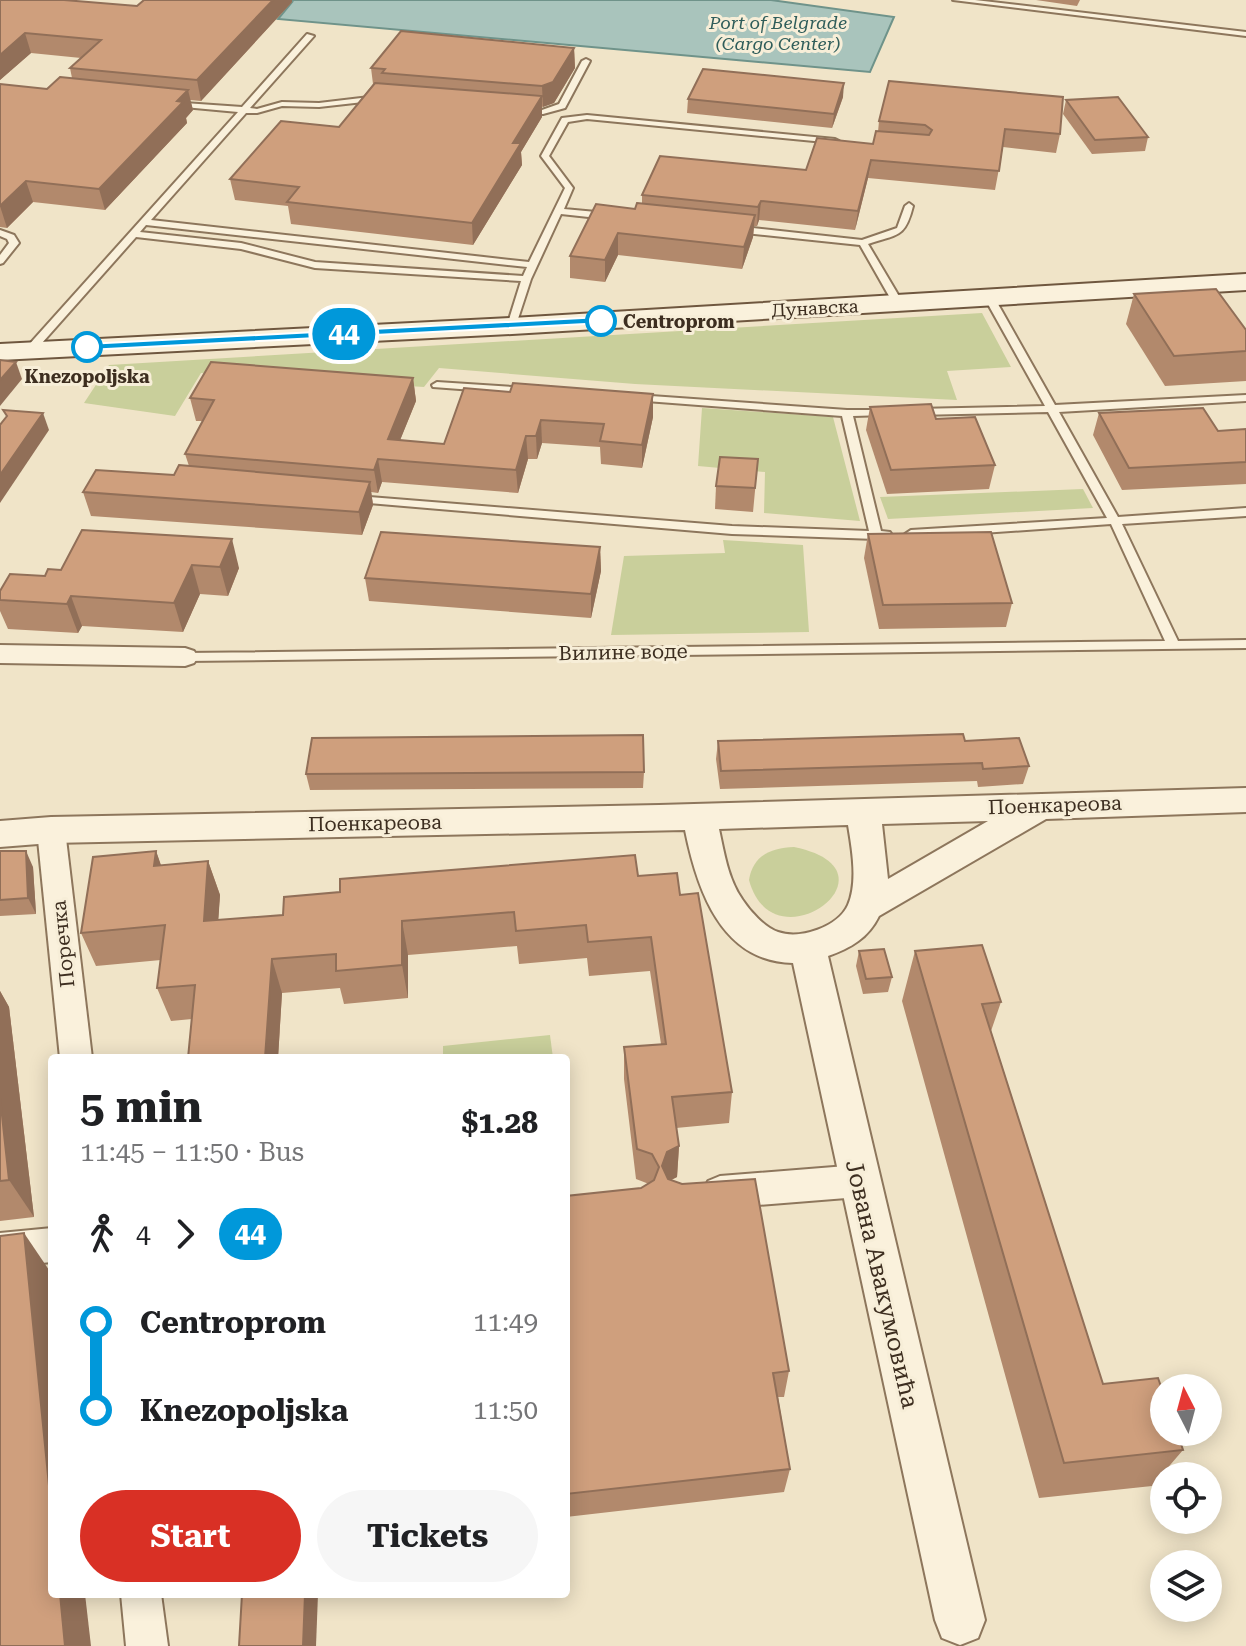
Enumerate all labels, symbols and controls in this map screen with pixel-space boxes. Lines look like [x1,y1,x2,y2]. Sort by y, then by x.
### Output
water label: Port of Belgrade (Cargo Center) [708,12,847,54]
street label: Дунавска [771,295,859,321]
marker: Centroprom [586,306,616,336]
line badge: 44 [308,308,380,360]
place label: Centroprom [623,311,735,332]
text: 44 [328,317,360,350]
marker: Knezopoljska [72,332,102,362]
place label: Knezopoljska [25,366,150,387]
street label: Вилине воде [558,639,688,665]
street label: Поенкареова [988,791,1122,819]
street label: Поенкареова [308,810,442,836]
street label: Поречка [46,899,80,989]
text: 5 min [80,1081,202,1133]
text: $1.28 [461,1105,538,1140]
text: 11:45 – 11:50 · Bus [80,1137,304,1167]
street label: Јована Авакумовића [840,1157,924,1411]
icon: walk [80,1212,124,1256]
icon: forward [163,1212,207,1256]
text: 44 [235,1217,266,1250]
text: 4 [136,1219,151,1249]
text: Centroprom [140,1305,326,1340]
text: 11:49 [473,1307,538,1337]
north arrow [1150,1374,1222,1446]
map controls [1150,1374,1222,1622]
text: Knezopoljska [140,1393,348,1428]
text: 11:50 [473,1395,538,1425]
button: locate [1150,1462,1222,1534]
button: Start [80,1490,301,1582]
button: Tickets [317,1490,538,1582]
button: layers [1150,1550,1222,1622]

